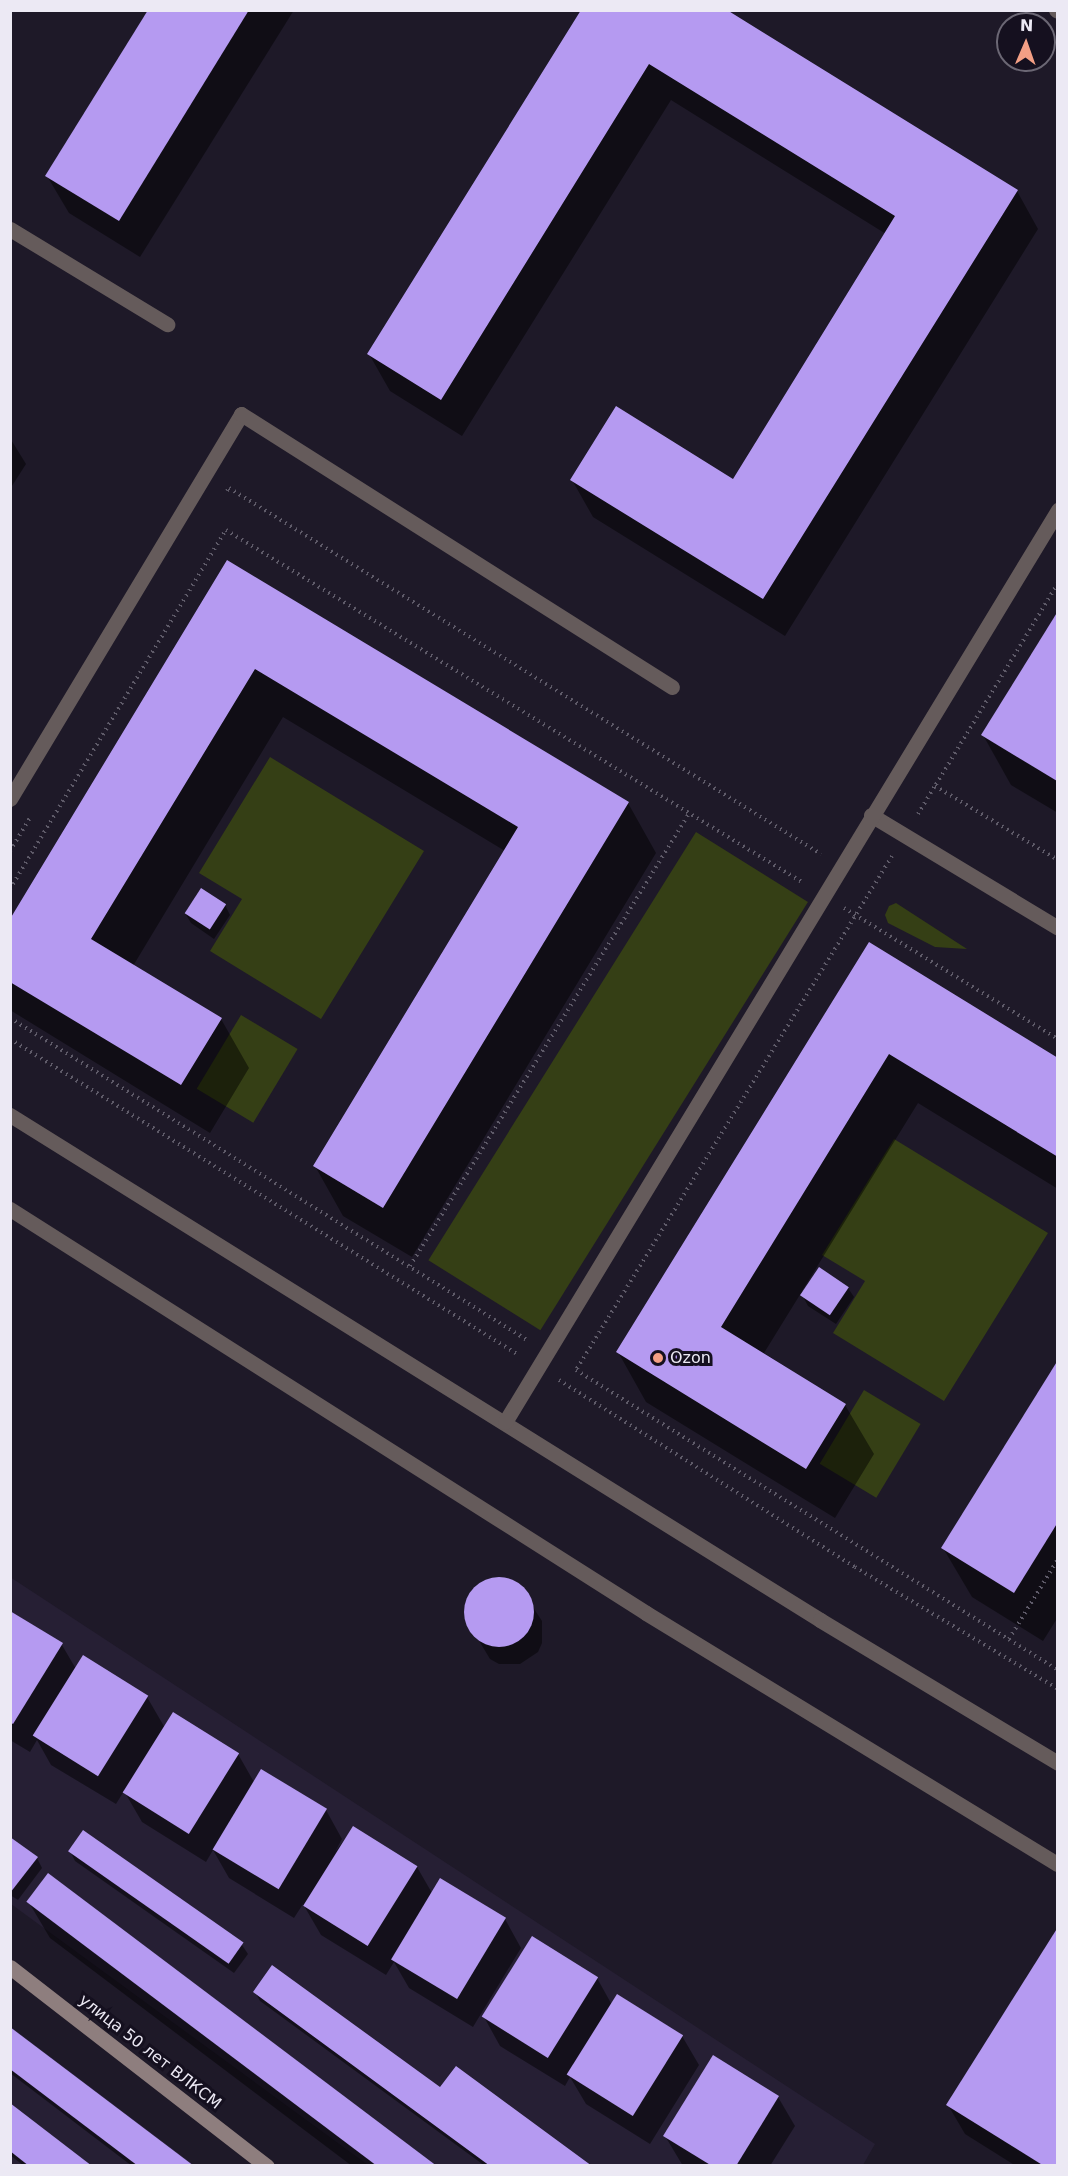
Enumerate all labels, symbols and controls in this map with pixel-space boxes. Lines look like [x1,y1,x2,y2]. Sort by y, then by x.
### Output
north arrow [996,12,1056,72]
text: N [1020,16,1034,35]
place label: Ozon [670,1348,711,1368]
marker: Ozon [651,1351,665,1365]
street label: улица 50 лет ВЛКСМ [75,1991,225,2113]

